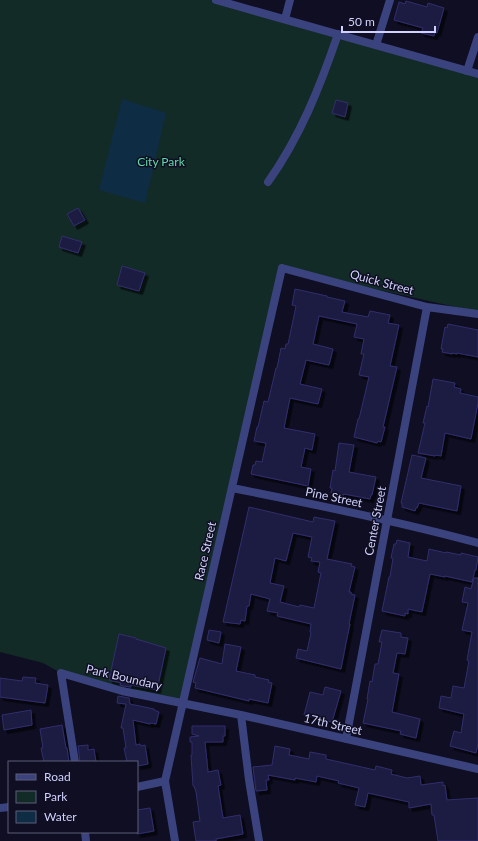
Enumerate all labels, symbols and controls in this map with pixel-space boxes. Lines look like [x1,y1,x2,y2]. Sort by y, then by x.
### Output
scale bar [342,8,435,34]
text: 50 m [348,14,375,29]
park label: City Park [137,154,186,169]
street label: Quick Street [348,266,416,298]
street label: Pine Street [304,484,364,510]
street label: Center Street [361,484,389,557]
street label: Race Street [191,519,219,582]
street label: Park Boundary [84,661,164,693]
street label: 17th Street [302,710,364,738]
legend [8,761,138,833]
text: Road [44,769,71,784]
text: Park [44,789,68,804]
text: Water [44,809,77,824]

